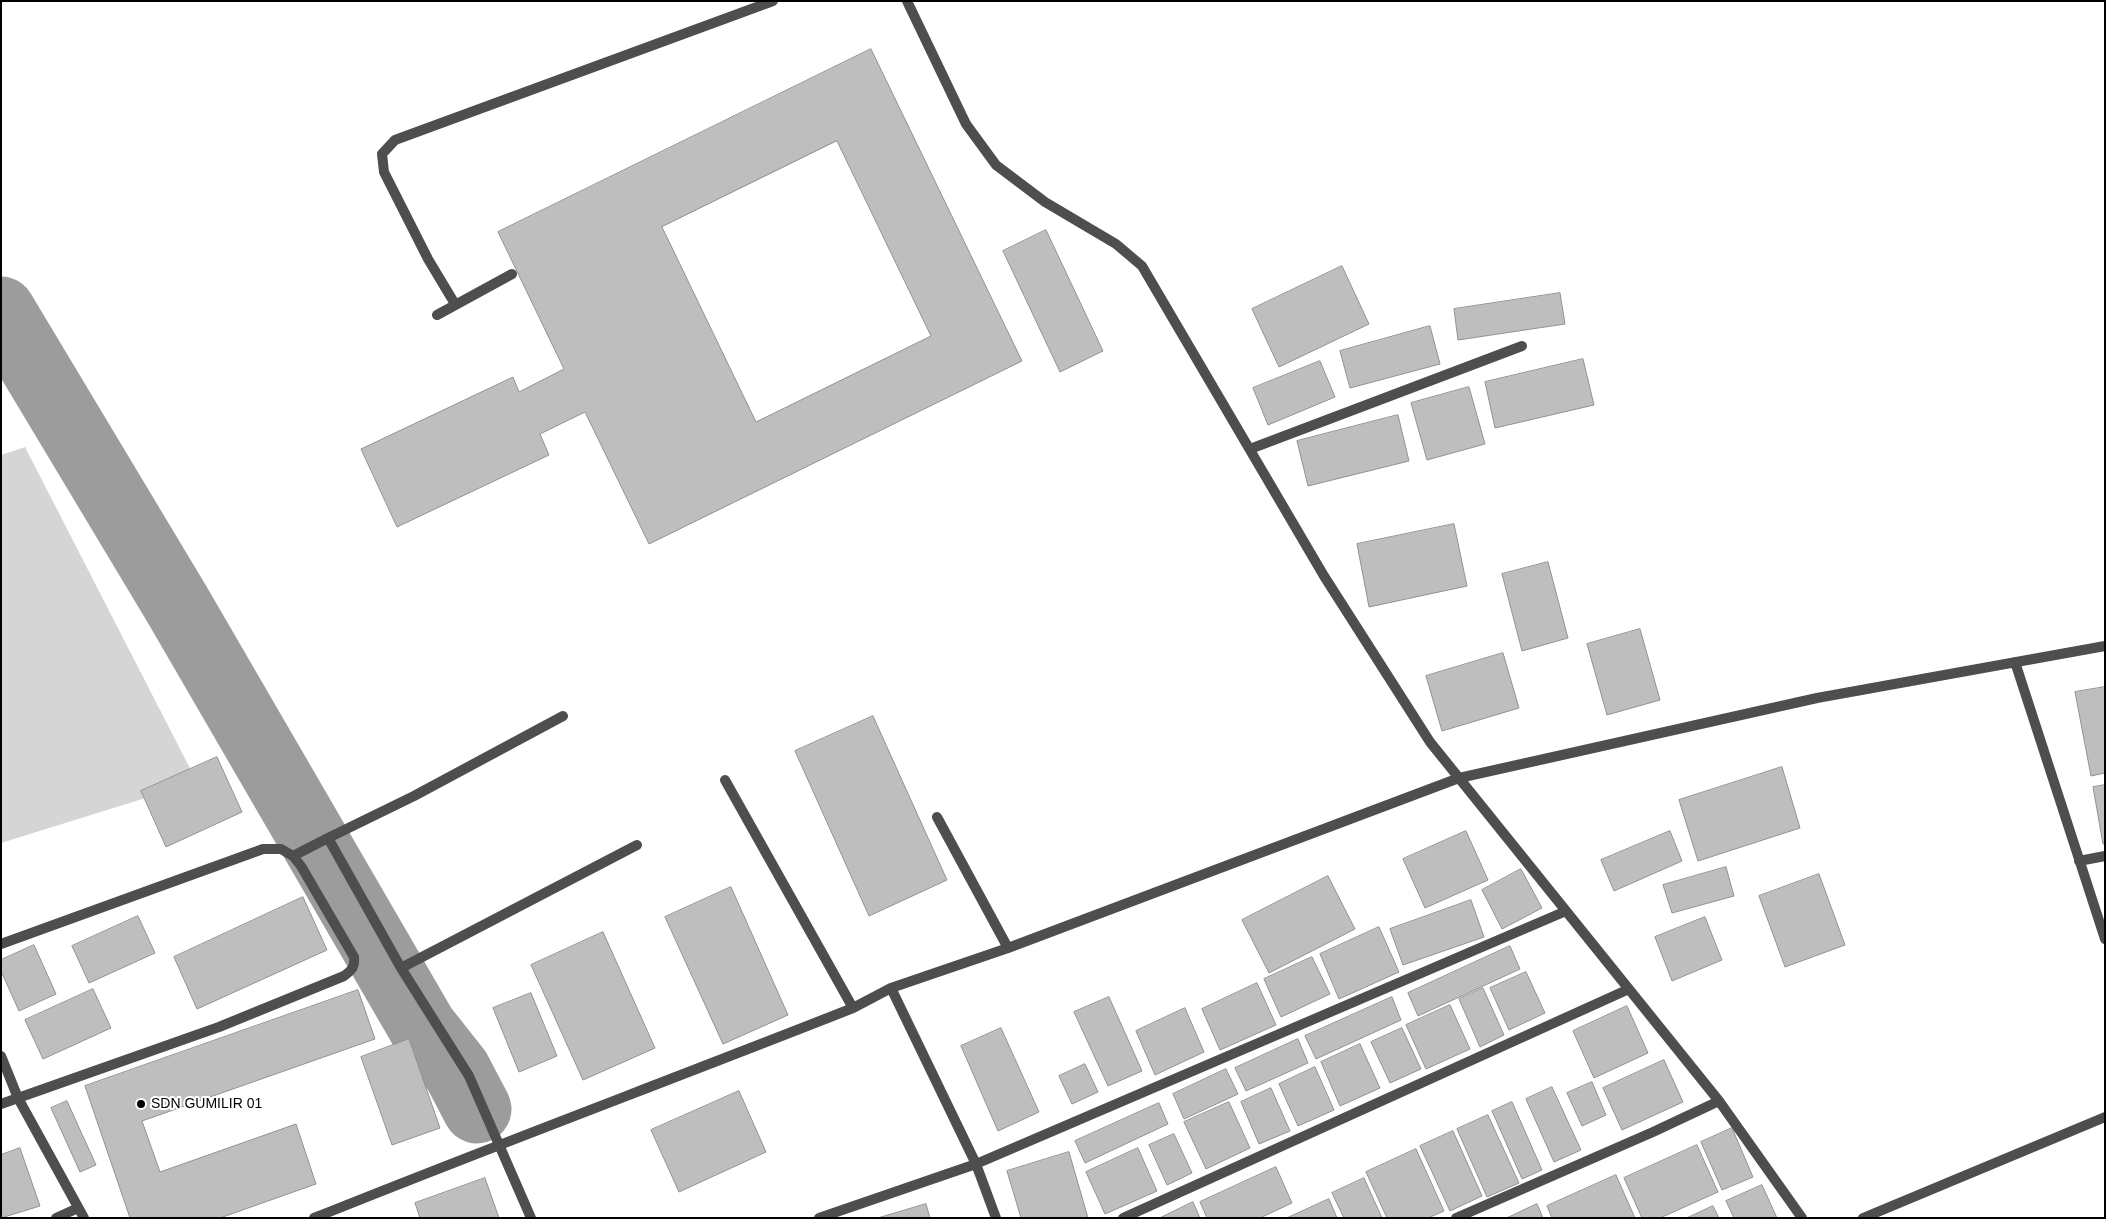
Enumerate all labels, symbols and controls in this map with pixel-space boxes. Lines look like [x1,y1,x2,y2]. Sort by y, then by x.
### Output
place label: SDN GUMILIR 01 [151,1096,262,1112]
marker: SDN GUMILIR 01 [135,1098,147,1110]

